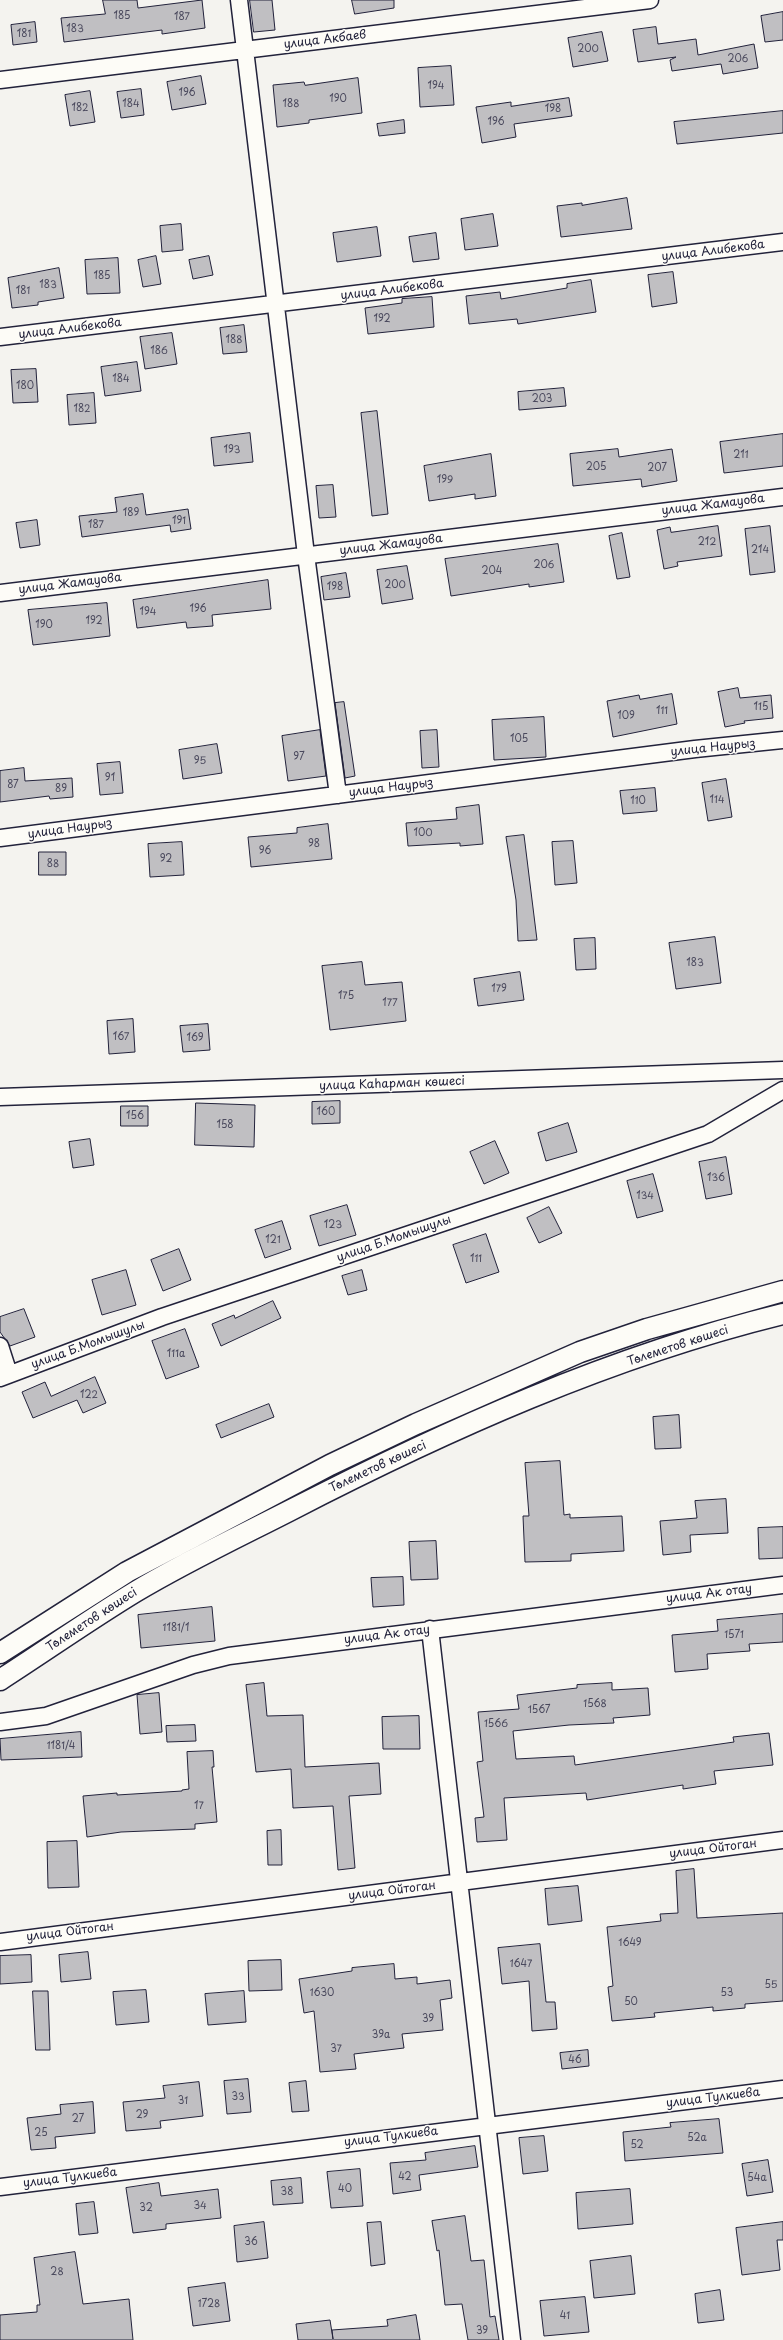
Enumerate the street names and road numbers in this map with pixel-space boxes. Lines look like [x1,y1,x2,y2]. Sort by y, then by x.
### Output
street label: улица Акбаев [283,28,367,52]
street label: улица Алибекова [661,238,765,264]
street label: улица Алибекова [340,277,444,303]
street label: улица Алибекова [18,316,122,342]
street label: улица Жамауова [661,492,765,518]
street label: улица Жамауова [339,532,443,558]
street label: улица Жамауова [18,571,122,597]
street label: улица Наурыз [670,736,756,760]
street label: улица Наурыз [348,776,434,800]
street label: улица Наурыз [27,816,113,842]
street label: улица Каһарман көшесі [319,1074,465,1094]
street label: улица Б.Момышулы [335,1213,453,1265]
street label: улица Б.Момышулы [29,1318,147,1372]
street label: Төлеметов көшесі [626,1323,730,1369]
street label: Төлеметов көшесі [327,1438,429,1496]
street label: улица Ак отау [665,1582,753,1606]
street label: Төлеметов көшесі [44,1585,140,1655]
street label: улица Ак отау [343,1623,431,1647]
street label: улица Ойтоган [668,1836,758,1862]
street label: улица Ойтоган [347,1878,437,1904]
street label: улица Ойтоган [25,1919,115,1945]
street label: улица Тулкиева [665,2085,761,2111]
street label: улица Тулкиева [343,2124,439,2150]
street label: улица Тулкиева [22,2165,118,2191]

